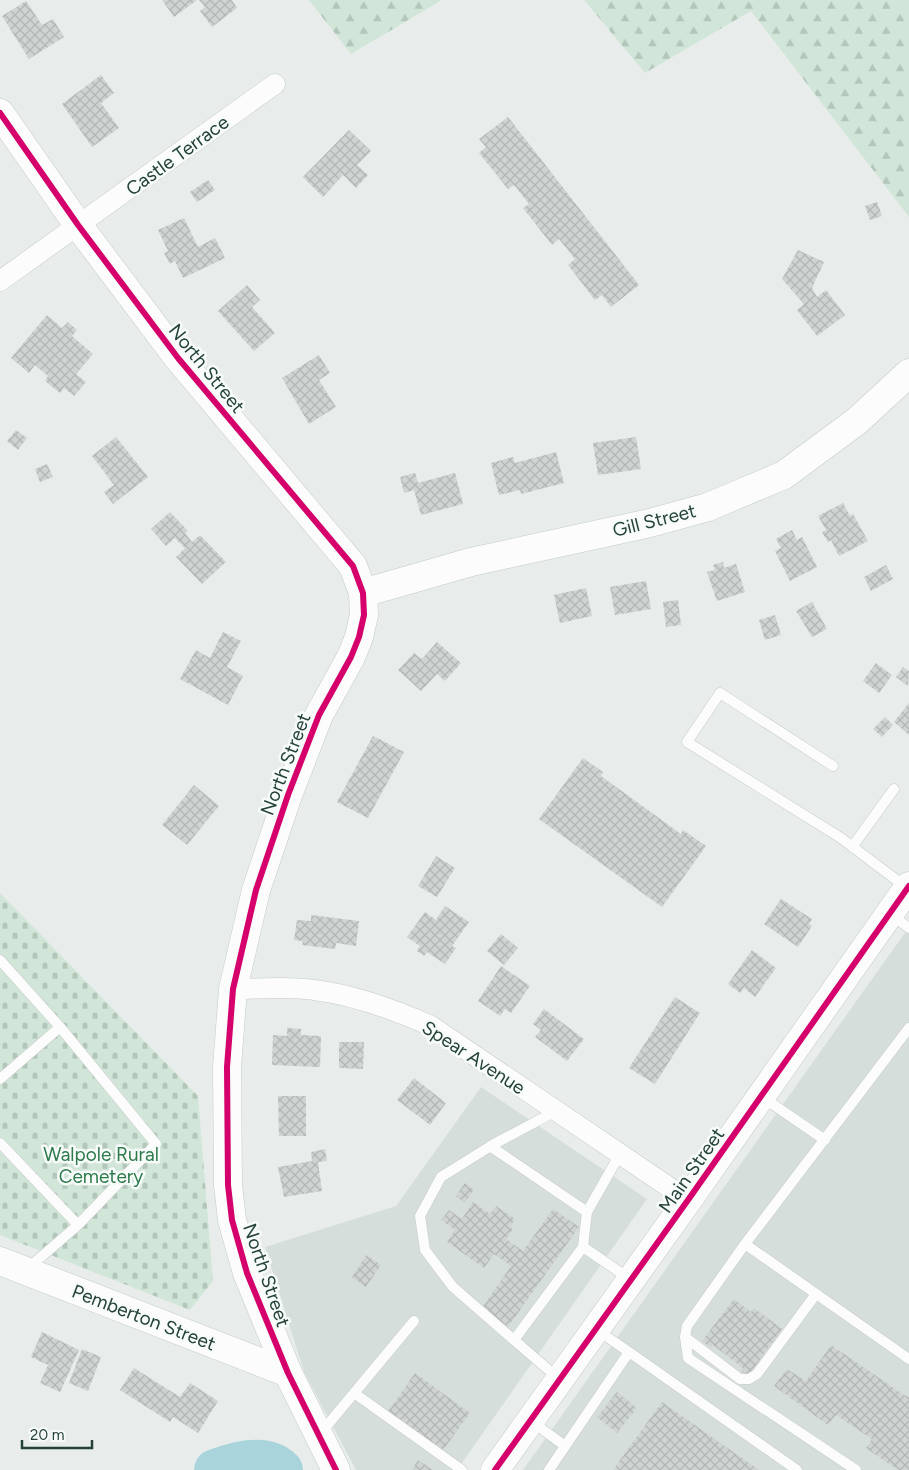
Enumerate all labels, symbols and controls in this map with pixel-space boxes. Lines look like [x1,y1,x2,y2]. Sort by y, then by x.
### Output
street label: Castle Terrace [121,110,233,200]
street label: North Street [164,319,249,417]
street label: Gill Street [610,499,698,542]
street label: North Street [255,710,316,819]
street label: Spear Avenue [418,1016,530,1099]
street label: Main Street [654,1123,729,1217]
park label: Walpole Rural Cemetery [43,1143,159,1188]
street label: North Street [238,1220,295,1330]
street label: Pemberton Street [69,1280,219,1355]
scale bar [22,1418,92,1450]
text: 20 m [30,1426,64,1444]

